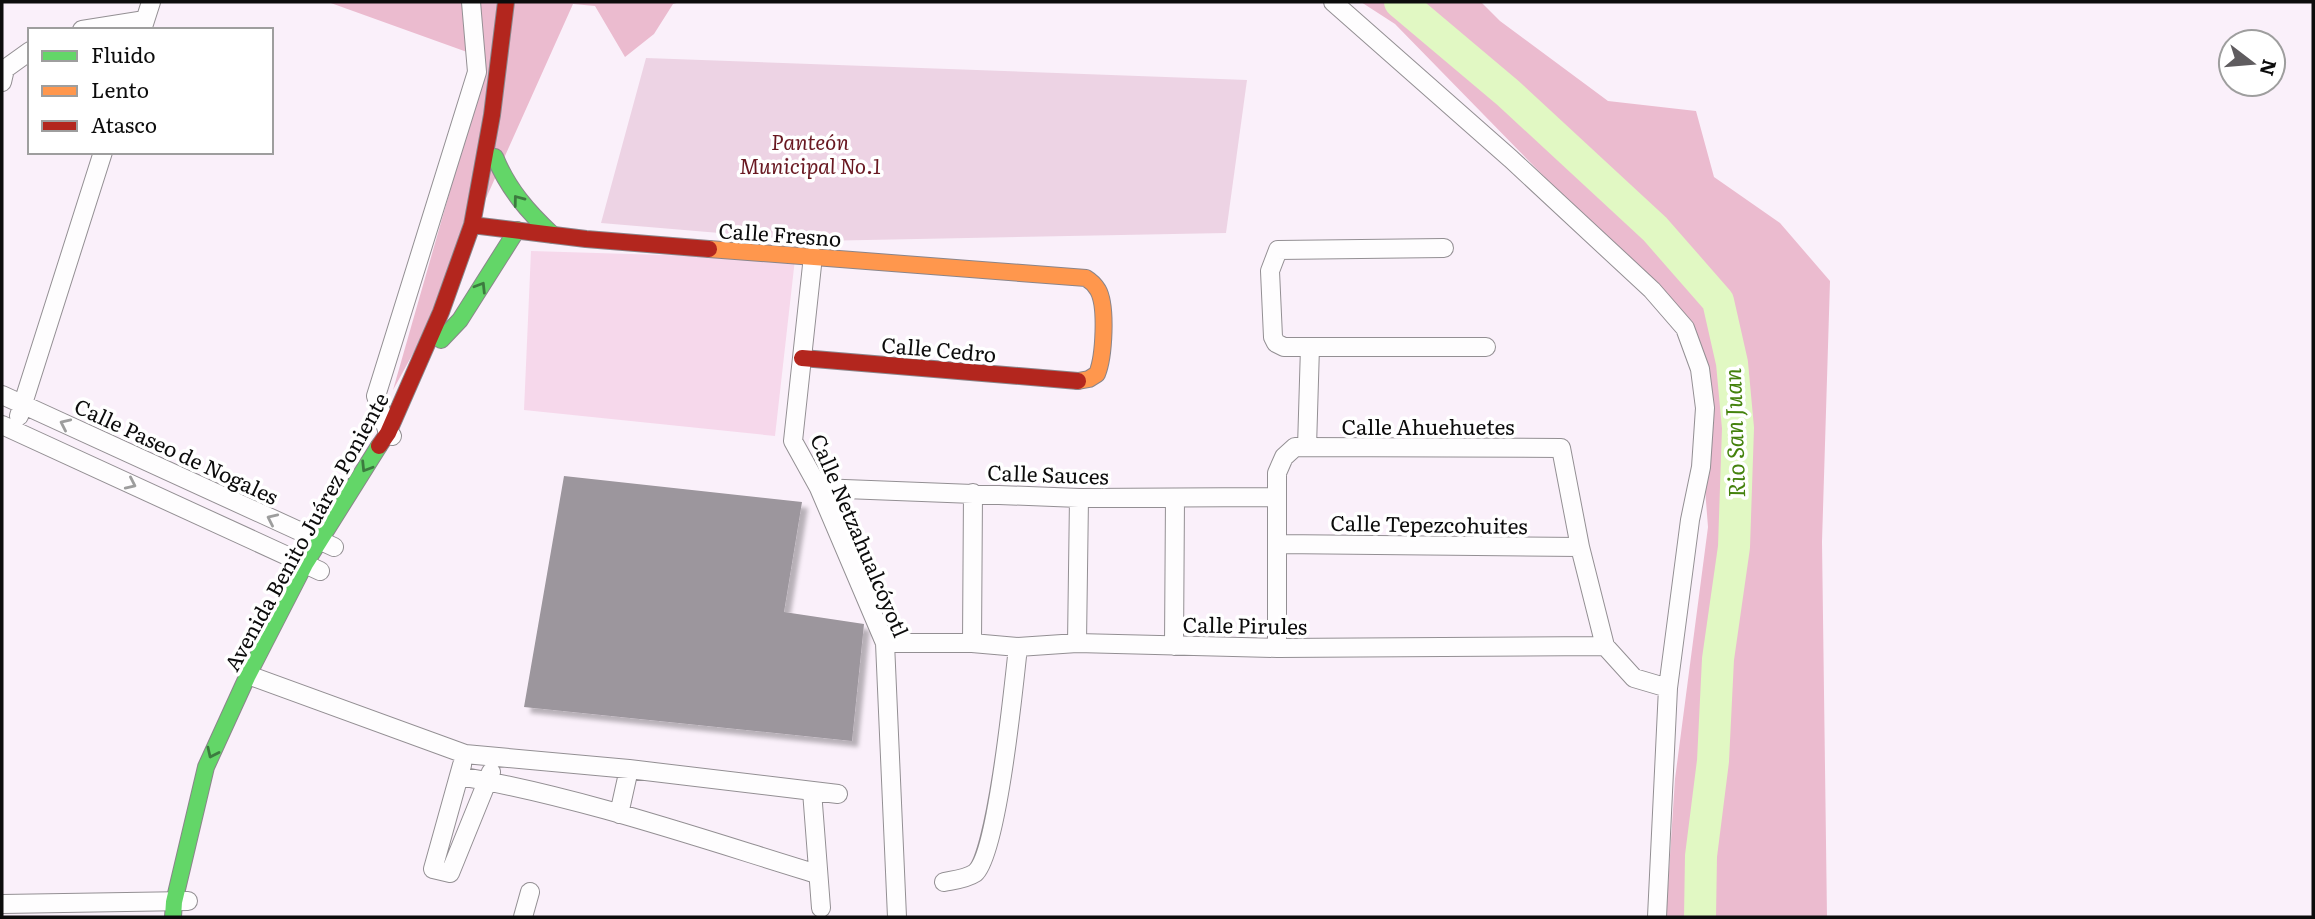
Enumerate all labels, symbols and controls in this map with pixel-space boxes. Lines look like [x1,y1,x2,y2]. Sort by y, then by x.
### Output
legend [28,28,273,154]
north arrow [2217,28,2287,98]
text: Fluido [91,38,155,69]
text: N [2254,56,2285,80]
text: Lento [91,73,149,104]
text: Atasco [91,108,157,139]
park label: Panteón Municipal No.1 [739,125,881,180]
one-way arrow [514,195,527,208]
street label: Calle Fresno [718,213,842,253]
one-way arrow [473,281,486,294]
street label: Calle Cedro [880,328,998,368]
water label: Rio San Juan [1714,367,1752,499]
street label: Avenida Benito Juárez Poniente [215,386,395,676]
street label: Calle Paseo de Nogales [70,389,284,511]
street label: Calle Ahuehuetes [1341,410,1515,441]
one-way arrow [60,418,72,432]
street label: Calle Netzahualcóyotl [804,429,918,641]
street label: Calle Sauces [987,455,1109,491]
one-way arrow [361,459,374,472]
one-way arrow [123,476,136,490]
street label: Calle Tepezcohuites [1330,506,1528,540]
one-way arrow [266,513,279,527]
street label: Calle Pirules [1182,607,1308,641]
one-way arrow [206,746,220,758]

